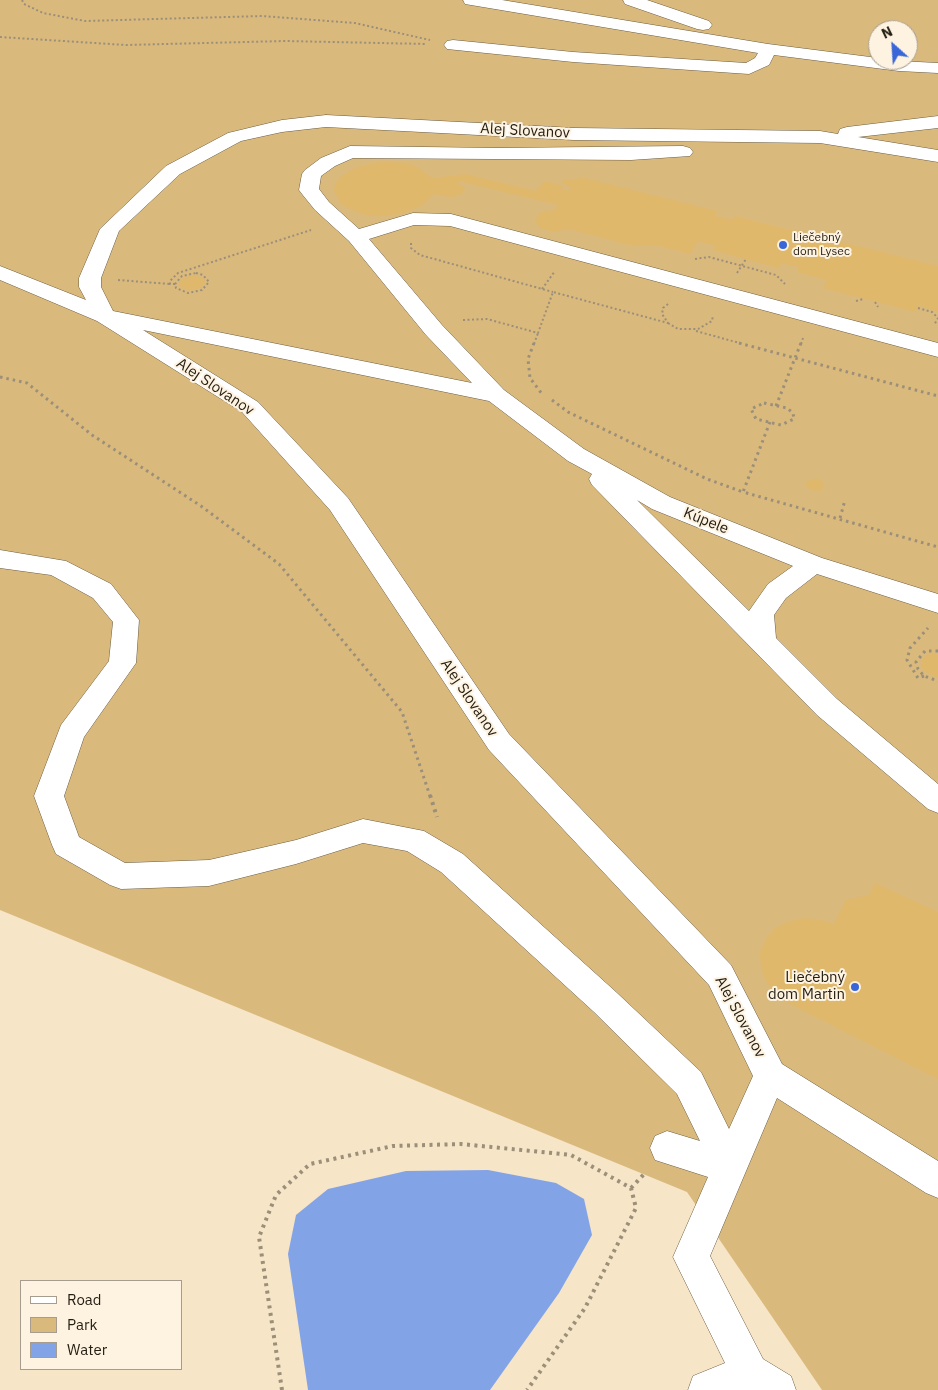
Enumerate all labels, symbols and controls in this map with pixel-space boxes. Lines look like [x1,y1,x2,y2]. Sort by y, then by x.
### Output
north arrow [868,20,918,70]
text: N [878,22,895,43]
street label: Alej Slovanov [480,120,570,142]
place label: Liečebný dom Lysec [793,231,850,259]
marker: Liečebný dom Lysec [777,239,789,251]
street label: Alej Slovanov [173,354,257,420]
street label: Kúpele [681,504,731,538]
street label: Alej Slovanov [436,656,502,740]
place label: Liečebný dom Martin [768,969,845,1004]
street label: Alej Slovanov [711,973,769,1061]
marker: Liečebný dom Martin [849,981,861,993]
legend [20,1280,182,1370]
text: Road [67,1290,102,1309]
text: Park [67,1315,97,1334]
text: Water [67,1340,107,1359]

